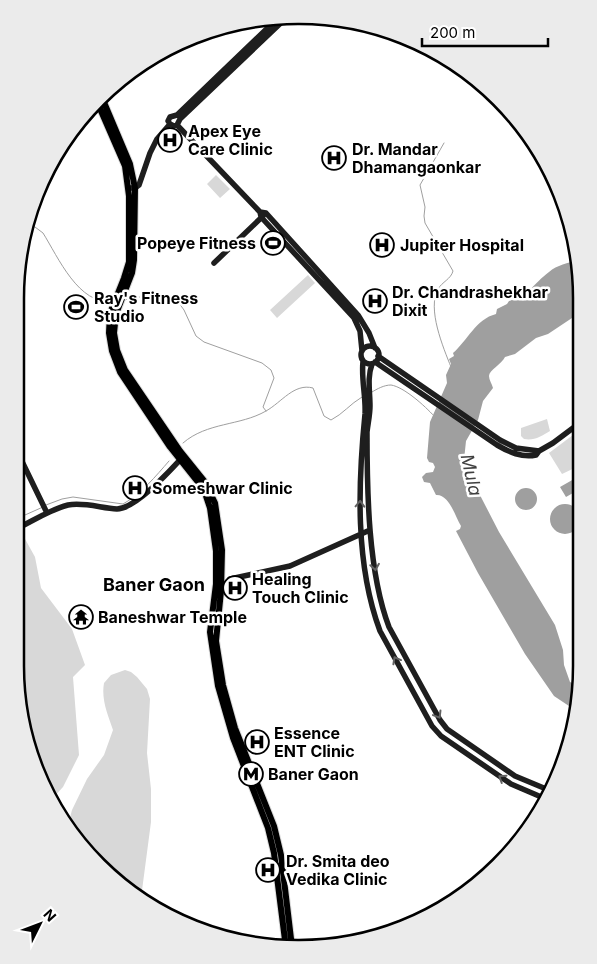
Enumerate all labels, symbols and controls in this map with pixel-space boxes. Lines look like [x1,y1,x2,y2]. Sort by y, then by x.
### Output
scale bar [422,15,548,47]
text: 200 m [430,23,475,42]
place label: Apex Eye Care Clinic [188,121,273,159]
hospital icon: Apex Eye Care Clinic [157,127,183,153]
place label: Dr. Mandar Dhamangaonkar [352,139,481,177]
hospital icon: Dr. Mandar Dhamangaonkar [321,145,347,171]
sports icon: Popeye Fitness [260,230,286,256]
hospital icon: Jupiter Hospital [369,232,395,258]
place label: Popeye Fitness [137,233,256,253]
place label: Jupiter Hospital [400,235,524,255]
place label: Dr. Chandrashekhar Dixit [392,282,548,320]
place label: Ray's Fitness Studio [94,288,198,326]
hospital icon: Dr. Chandrashekhar Dixit [362,288,388,314]
sports icon: Ray's Fitness Studio [63,294,89,320]
water label: Mula [456,452,486,498]
hospital icon: Someshwar Clinic [122,475,148,501]
place label: Someshwar Clinic [152,478,293,498]
one-way arrow [354,500,365,508]
one-way arrow [370,563,380,571]
place label: Healing Touch Clinic [252,569,349,607]
district label: Baner Gaon [103,574,205,595]
hospital icon: Healing Touch Clinic [222,575,248,601]
temple icon: Baneshwar Temple [68,604,94,630]
place label: Baneshwar Temple [98,607,247,627]
one-way arrow [392,657,402,666]
one-way arrow [431,710,441,719]
place label: Essence ENT Clinic [274,723,355,761]
hospital icon: Essence ENT Clinic [244,729,270,755]
metro station icon: Baner Gaon [238,761,264,787]
place label: Baner Gaon [268,764,359,784]
one-way arrow [498,775,507,785]
place label: Dr. Smita deo Vedika Clinic [286,851,390,889]
hospital icon: Dr. Smita deo Vedika Clinic [255,857,281,883]
north arrow [15,899,65,949]
text: N [40,905,60,925]

